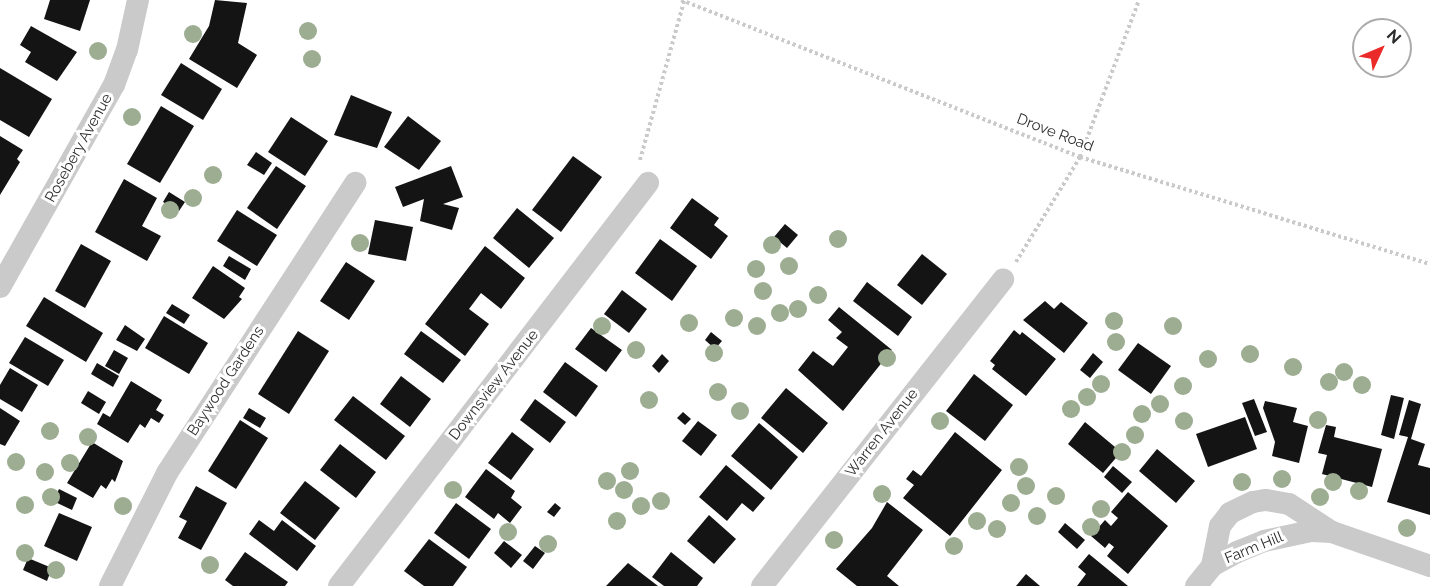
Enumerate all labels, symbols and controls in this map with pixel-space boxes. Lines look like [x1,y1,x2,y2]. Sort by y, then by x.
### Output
north arrow [1352,18,1412,78]
text: N [1383,26,1405,48]
street label: Rosebery Avenue [41,90,117,206]
street label: Drove Road [1014,110,1096,156]
street label: Baywood Gardens [184,323,268,439]
street label: Downsview Avenue [445,326,543,444]
street label: Warren Avenue [842,385,922,481]
street label: Farm Hill [1222,528,1286,568]

